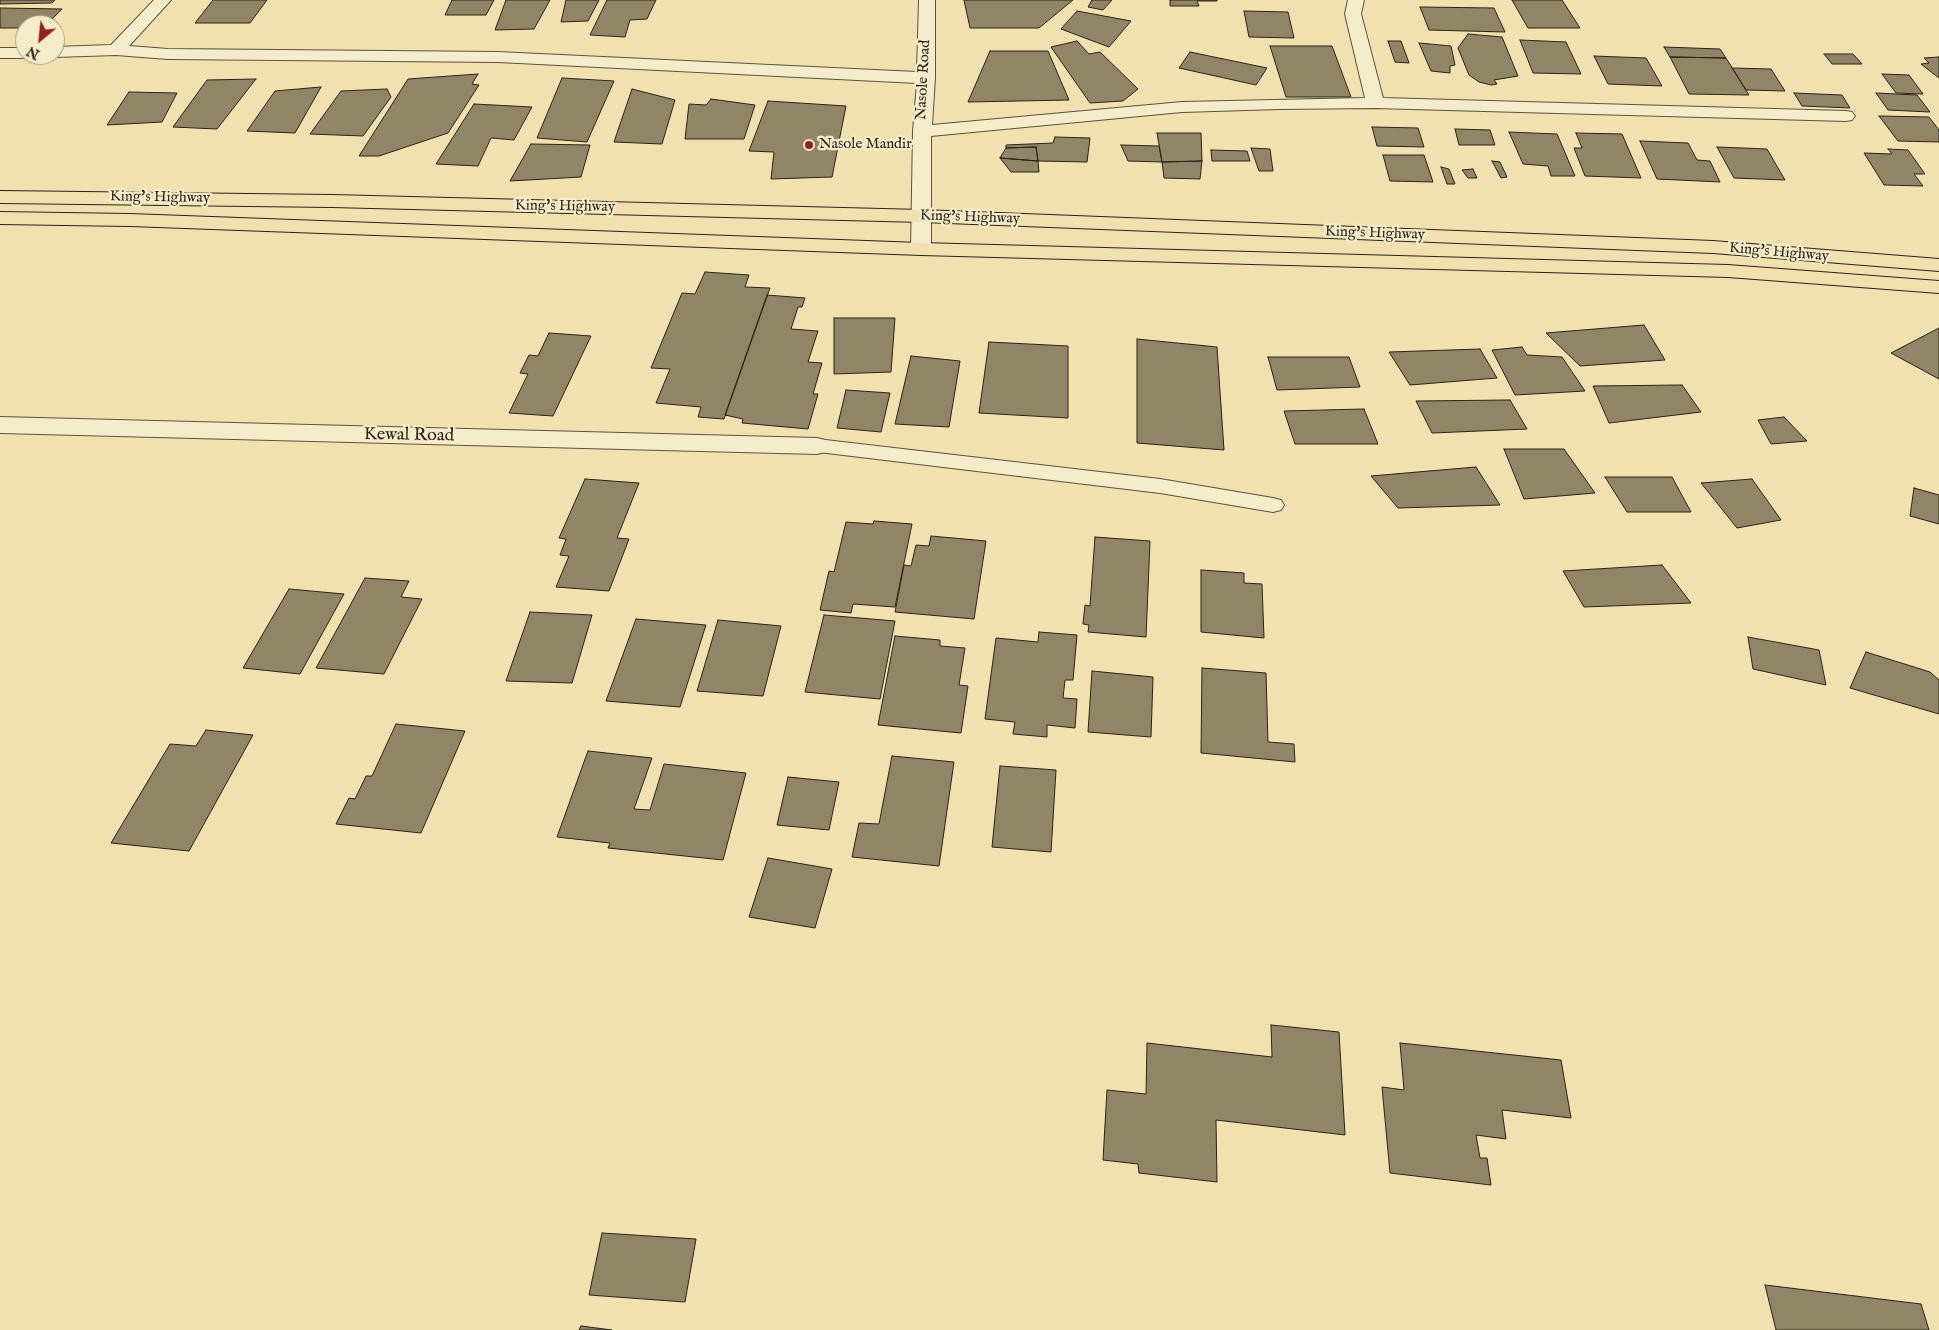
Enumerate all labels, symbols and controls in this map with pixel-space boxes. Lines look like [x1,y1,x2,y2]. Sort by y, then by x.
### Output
north arrow [15,15,65,65]
street label: Nasole Road [913,39,935,121]
text: N [24,42,43,63]
place label: Nasole Mandir [819,136,912,154]
marker: Nasole Mandir [803,139,815,151]
street label: King's Highway [110,188,210,208]
street label: King's Highway [515,197,615,217]
street label: King's Highway [920,207,1020,229]
street label: King's Highway [1325,223,1425,245]
street label: King's Highway [1728,240,1830,266]
street label: Kewal Road [364,424,454,448]

